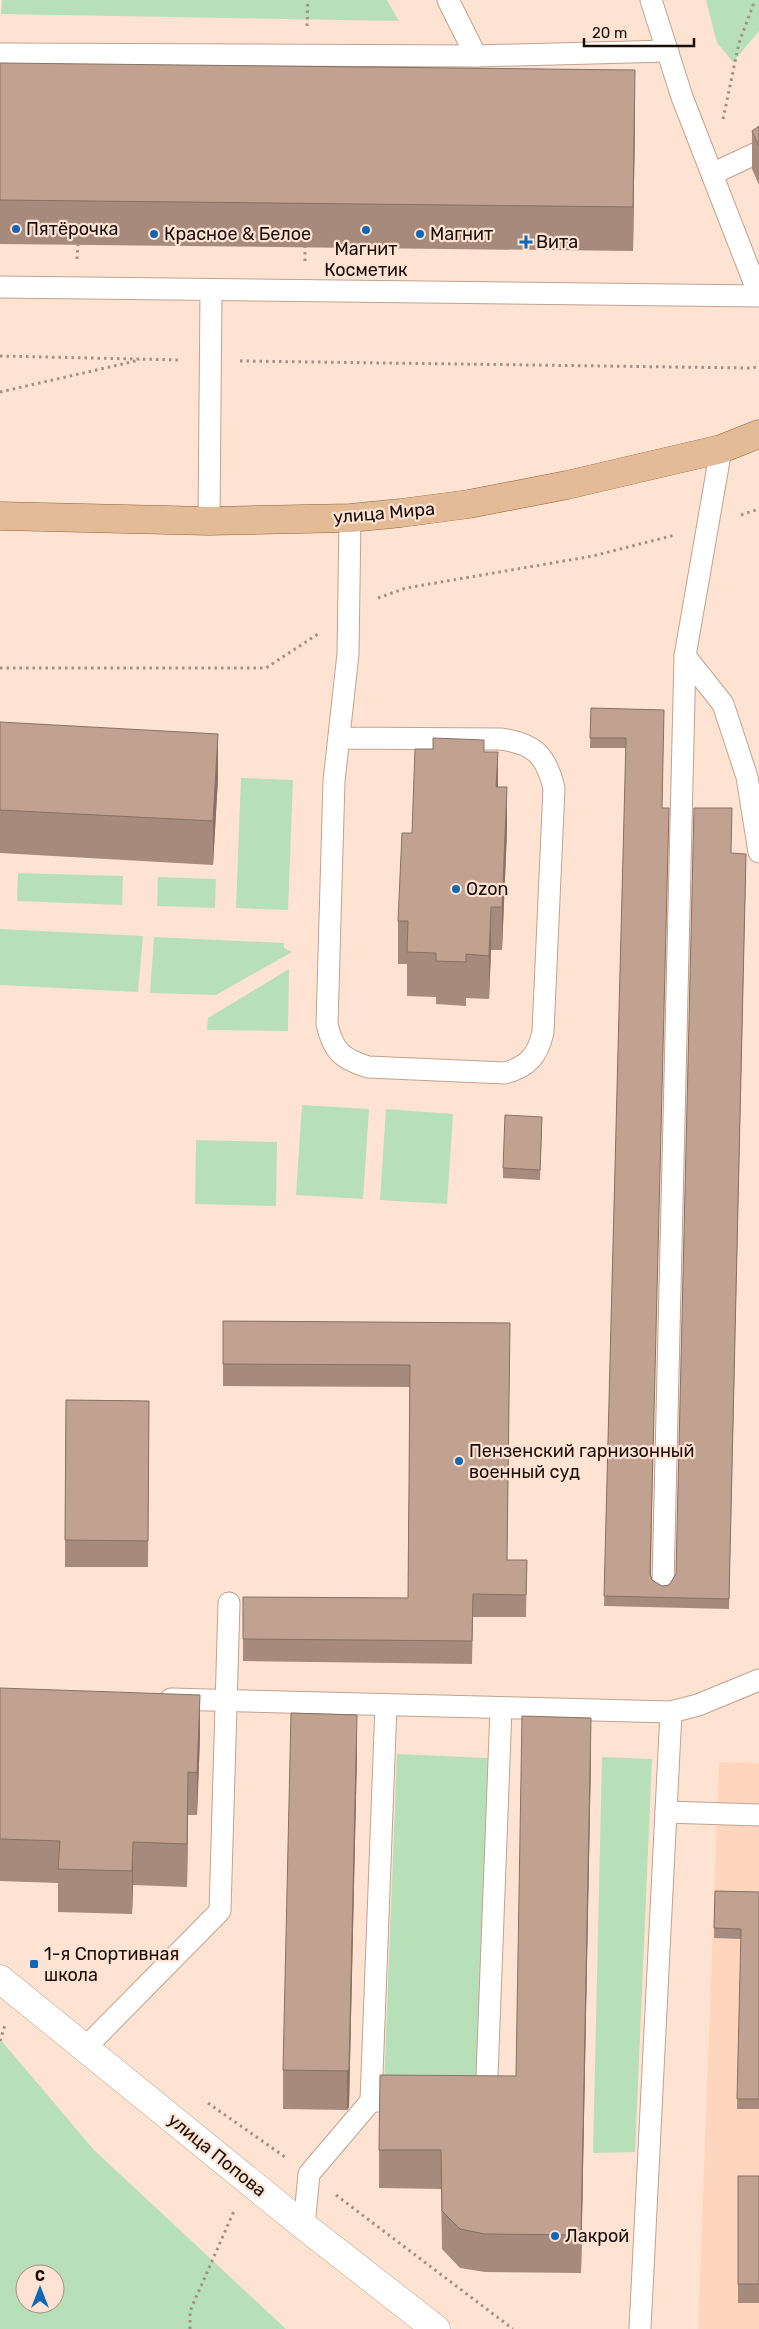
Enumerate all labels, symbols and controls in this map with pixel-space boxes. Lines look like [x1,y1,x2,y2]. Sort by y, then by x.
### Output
scale bar [584,15,694,47]
text: 20 m [592,24,627,42]
place label: Пятёрочка [26,218,119,240]
marker: Пятёрочка [10,223,22,235]
place label: Красное & Белое [164,223,311,245]
place label: Магнит [430,223,493,245]
marker: Магнит Косметик [360,224,372,236]
marker: Красное & Белое [148,228,160,240]
marker: Магнит [414,228,426,240]
place label: Вита [536,231,578,253]
marker: Вита [520,236,532,248]
place label: Магнит Косметик [324,238,408,281]
street label: улица Мира [332,498,436,528]
place label: Ozon [466,878,508,900]
marker: Ozon [450,883,462,895]
place label: Пензенский гарнизонный военный суд [469,1440,695,1483]
marker: Пензенский гарнизонный военный суд [453,1455,465,1467]
place label: 1-я Спортивная школа [44,1943,179,1986]
marker: 1-я Спортивная школа [28,1958,40,1970]
street label: улица Попова [163,2109,271,2201]
place label: Лакрой [565,2225,629,2247]
marker: Лакрой [549,2230,561,2242]
north arrow [15,2264,65,2314]
text: С [35,2268,45,2285]

